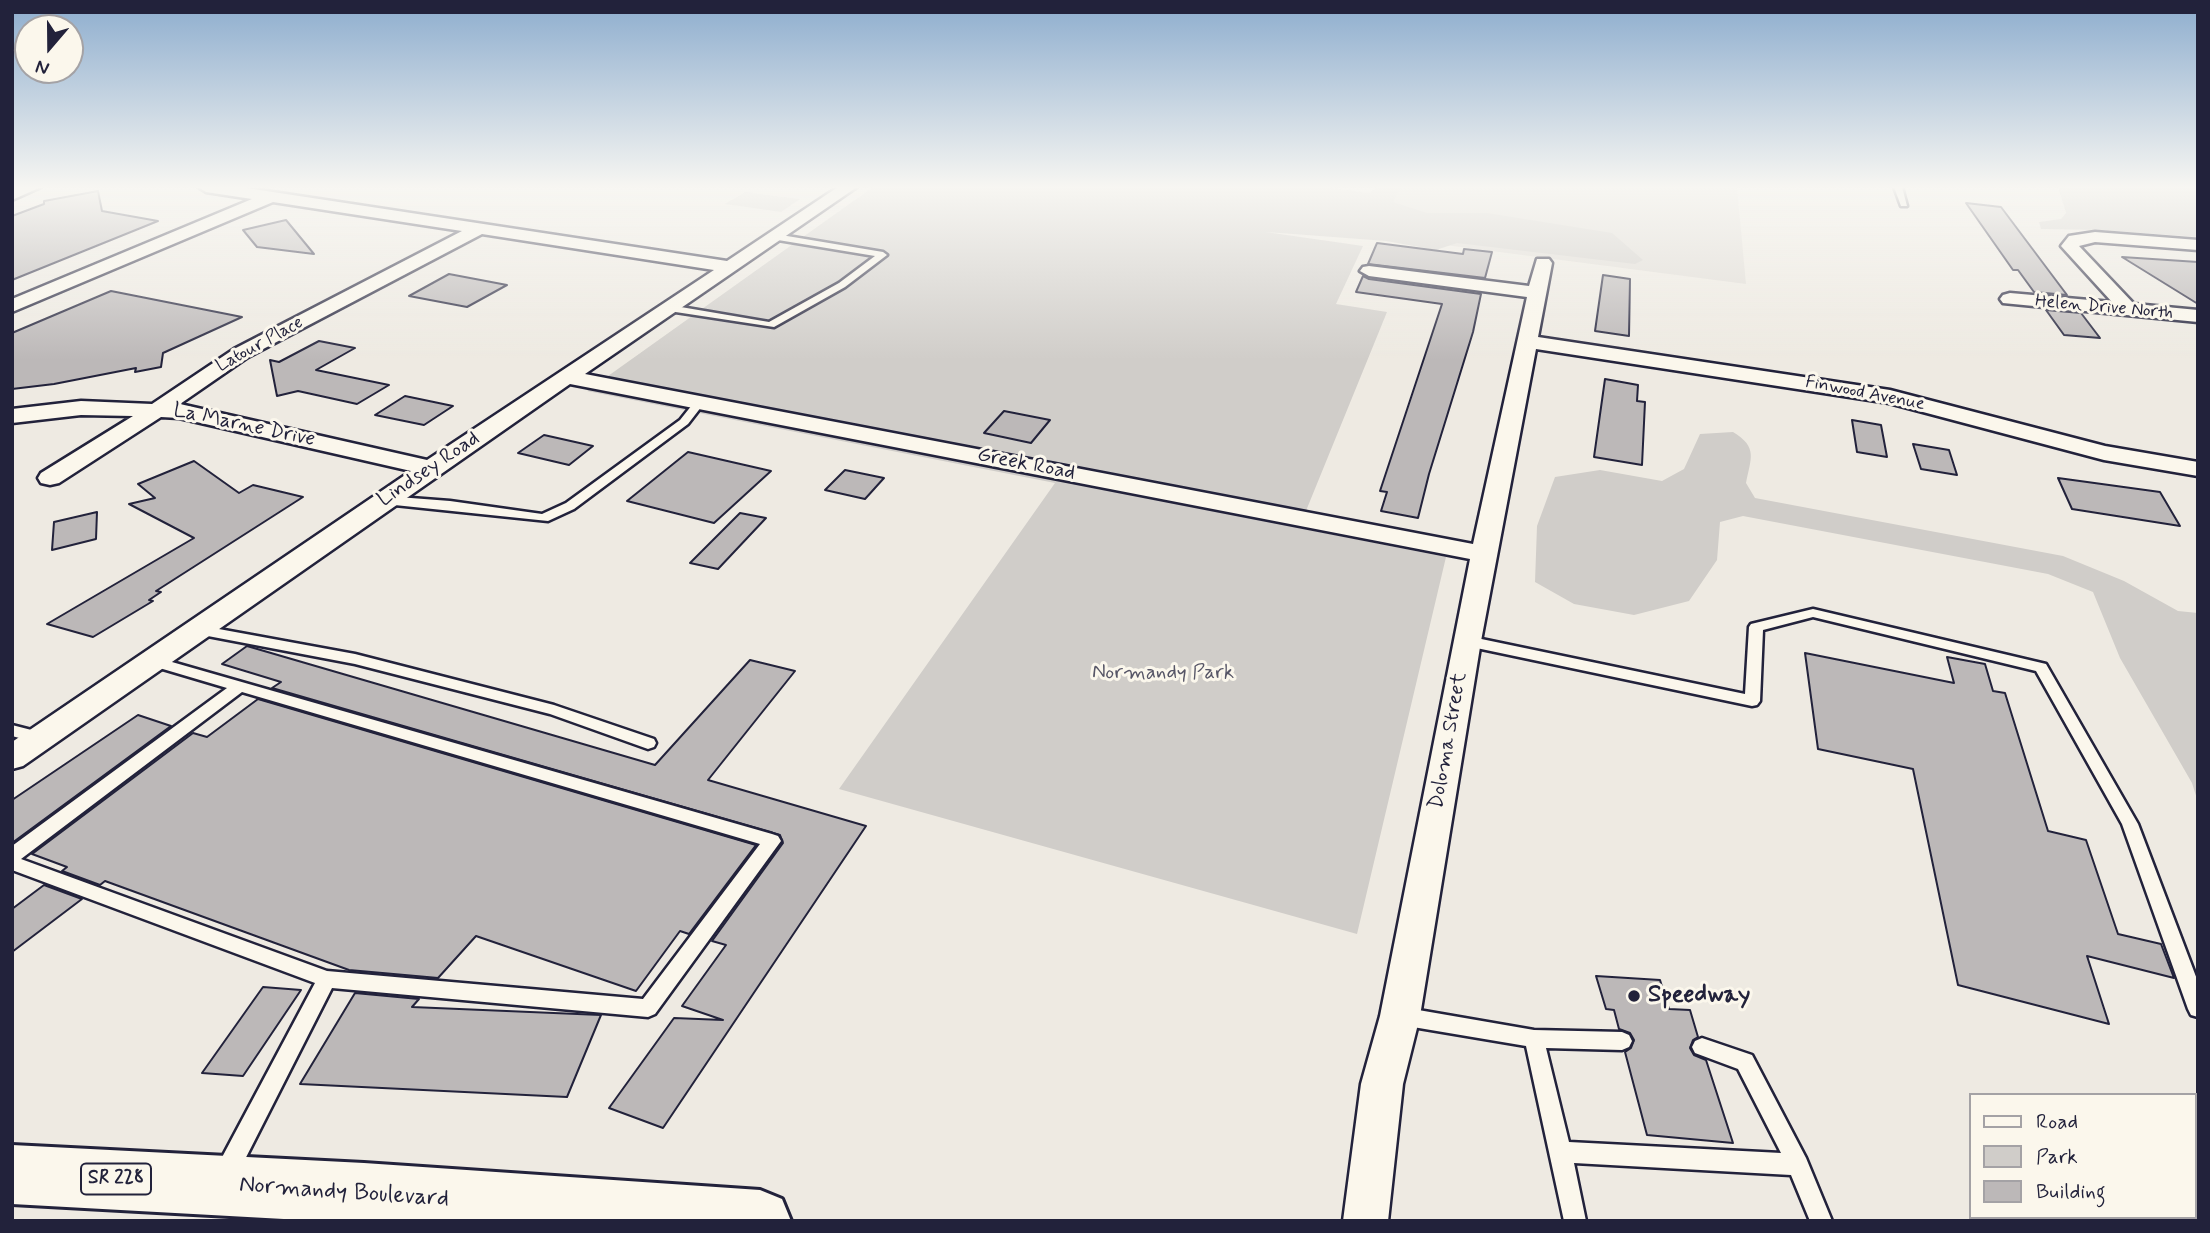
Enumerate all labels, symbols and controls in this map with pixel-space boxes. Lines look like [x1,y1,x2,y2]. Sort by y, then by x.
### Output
north arrow [14,14,84,84]
text: N [32,53,53,81]
street label: Helen Drive North [2034,291,2174,325]
street label: Latour Place [213,312,307,378]
street label: Finwood Avenue [1803,372,1927,416]
street label: La Marne Drive [171,399,317,453]
street label: Lindsey Road [373,427,485,513]
street label: Greek Road [975,443,1077,487]
park label: Normandy Park [1092,661,1234,687]
street label: Doloma Street [1425,671,1473,811]
place label: Speedway [1648,982,1750,1010]
marker: Speedway [1626,988,1642,1004]
legend [1968,1093,2196,1219]
text: Road [2036,1108,2078,1136]
text: Park [2036,1143,2078,1171]
road number: SR 228 [81,1163,151,1194]
street label: Normandy Boulevard [238,1171,450,1215]
text: Building [2036,1178,2106,1206]

